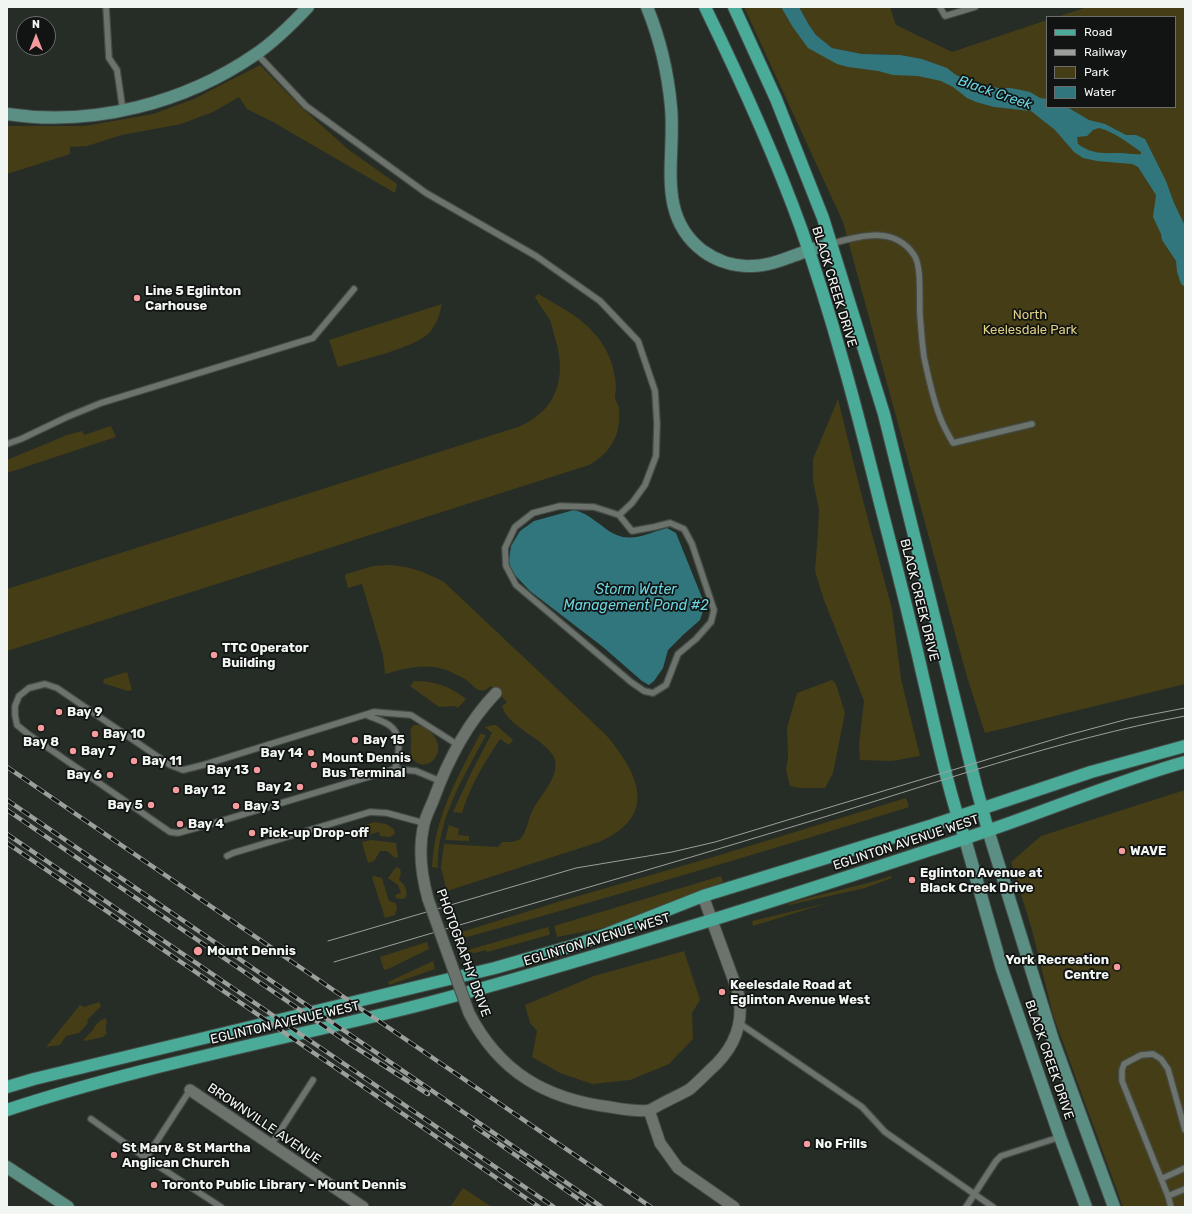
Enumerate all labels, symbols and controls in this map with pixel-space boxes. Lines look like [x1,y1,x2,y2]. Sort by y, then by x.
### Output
north arrow [16,16,56,56]
legend [1046,16,1176,108]
text: N [32,18,40,31]
text: Road [1084,25,1112,39]
text: Railway [1084,45,1127,59]
text: Park [1084,65,1109,79]
water label: Black Creek [956,73,1034,113]
text: Water [1084,85,1116,99]
street label: BLACK CREEK DRIVE [808,225,860,349]
place label: Line 5 Eglinton Carhouse [145,283,241,314]
marker: Line 5 Eglinton Carhouse [132,293,142,303]
park label: North Keelesdale Park [983,307,1077,338]
street label: BLACK CREEK DRIVE [896,537,942,663]
water label: Storm Water Management Pond #2 [564,582,708,614]
place label: TTC Operator Building [222,640,309,671]
marker: TTC Operator Building [209,650,219,660]
place label: Bay 9 [67,704,102,720]
marker: Bay 9 [54,707,64,717]
marker: Bay 8 [36,723,46,733]
place label: Bay 10 [103,726,145,742]
marker: Bay 10 [90,729,100,739]
place label: Bay 15 [363,732,405,748]
place label: Bay 8 [23,734,59,750]
marker: Bay 15 [350,735,360,745]
place label: Bay 7 [81,743,116,759]
place label: Bay 14 [261,745,303,761]
marker: Bay 7 [68,746,78,756]
marker: Bay 14 [306,748,316,758]
place label: Mount Dennis Bus Terminal [322,750,411,781]
place label: Bay 11 [142,753,182,769]
marker: Bay 11 [129,756,139,766]
marker: Mount Dennis Bus Terminal [309,760,319,770]
place label: Bay 13 [207,762,249,778]
marker: Bay 13 [252,765,262,775]
place label: Bay 6 [66,767,102,783]
marker: Bay 6 [105,770,115,780]
place label: Bay 2 [256,779,292,795]
place label: Bay 12 [184,782,226,798]
marker: Bay 2 [295,782,305,792]
marker: Bay 12 [171,785,181,795]
place label: Bay 5 [107,797,143,813]
place label: Bay 3 [244,798,280,814]
marker: Bay 5 [146,800,156,810]
marker: Bay 3 [231,801,241,811]
street label: EGLINTON AVENUE WEST [831,812,981,874]
place label: Bay 4 [188,816,224,832]
marker: Bay 4 [175,819,185,829]
place label: Pick-up Drop-off [260,825,369,841]
marker: Pick-up Drop-off [247,828,257,838]
place label: WAVE [1130,843,1166,859]
marker: WAVE [1117,846,1127,856]
place label: Eglinton Avenue at Black Creek Drive [920,865,1042,896]
marker: Eglinton Avenue at Black Creek Drive [907,875,917,885]
street label: PHOTOGRAPHY DRIVE [433,887,493,1019]
street label: EGLINTON AVENUE WEST [522,910,672,970]
place label: Mount Dennis [207,943,296,959]
marker: Mount Dennis [192,945,204,957]
place label: York Recreation Centre [1006,952,1109,983]
marker: York Recreation Centre [1112,962,1122,972]
place label: Keelesdale Road at Eglinton Avenue West [730,977,870,1008]
marker: Keelesdale Road at Eglinton Avenue West [717,987,727,997]
street label: EGLINTON AVENUE WEST [209,998,361,1048]
street label: BLACK CREEK DRIVE [1021,998,1077,1122]
street label: BROWNVILLE AVENUE [204,1080,324,1168]
place label: No Frills [815,1136,867,1152]
marker: No Frills [802,1139,812,1149]
place label: St Mary & St Martha Anglican Church [122,1140,251,1171]
marker: St Mary & St Martha Anglican Church [109,1150,119,1160]
place label: Toronto Public Library - Mount Dennis [162,1177,406,1193]
marker: Toronto Public Library - Mount Dennis [149,1180,159,1190]

